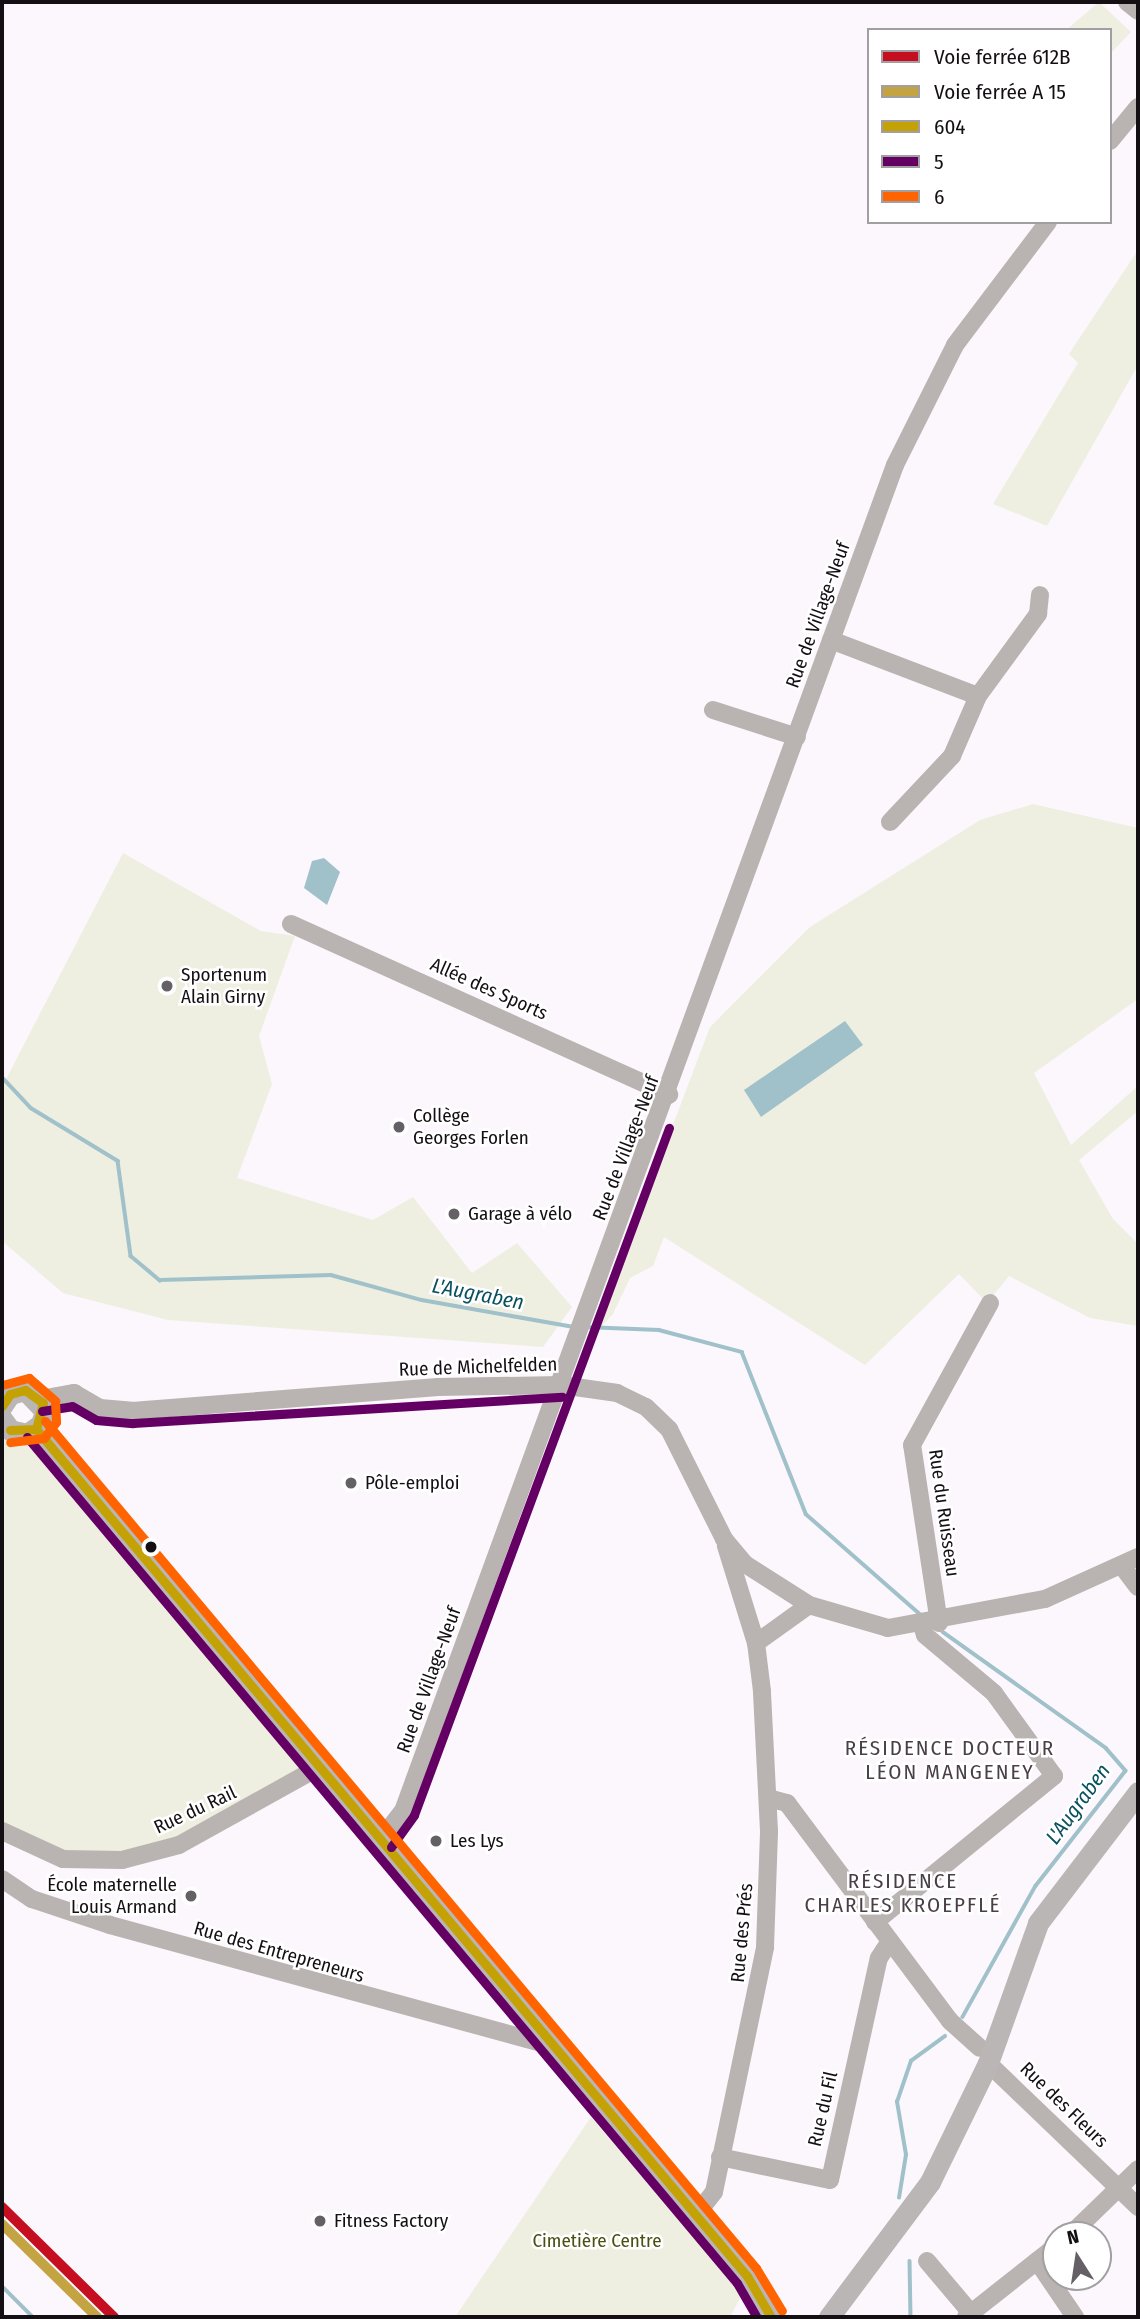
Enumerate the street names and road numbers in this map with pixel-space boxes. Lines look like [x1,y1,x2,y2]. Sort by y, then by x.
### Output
street label: Rue de Village-Neuf [781,539,855,691]
street label: Allée des Sports [427,953,551,1025]
street label: Rue de Village-Neuf [588,1072,664,1224]
street label: Rue de Michelfelden [398,1353,558,1381]
street label: Rue du Ruisseau [924,1448,964,1578]
street label: Rue de Village-Neuf [392,1604,466,1756]
street label: Rue du Rail [150,1781,240,1839]
street label: Rue des Prés [726,1882,758,1984]
street label: Rue des Entrepreneurs [191,1917,367,1987]
street label: Rue des Fleurs [1015,2058,1113,2152]
street label: Rue du Fil [803,2069,843,2149]

